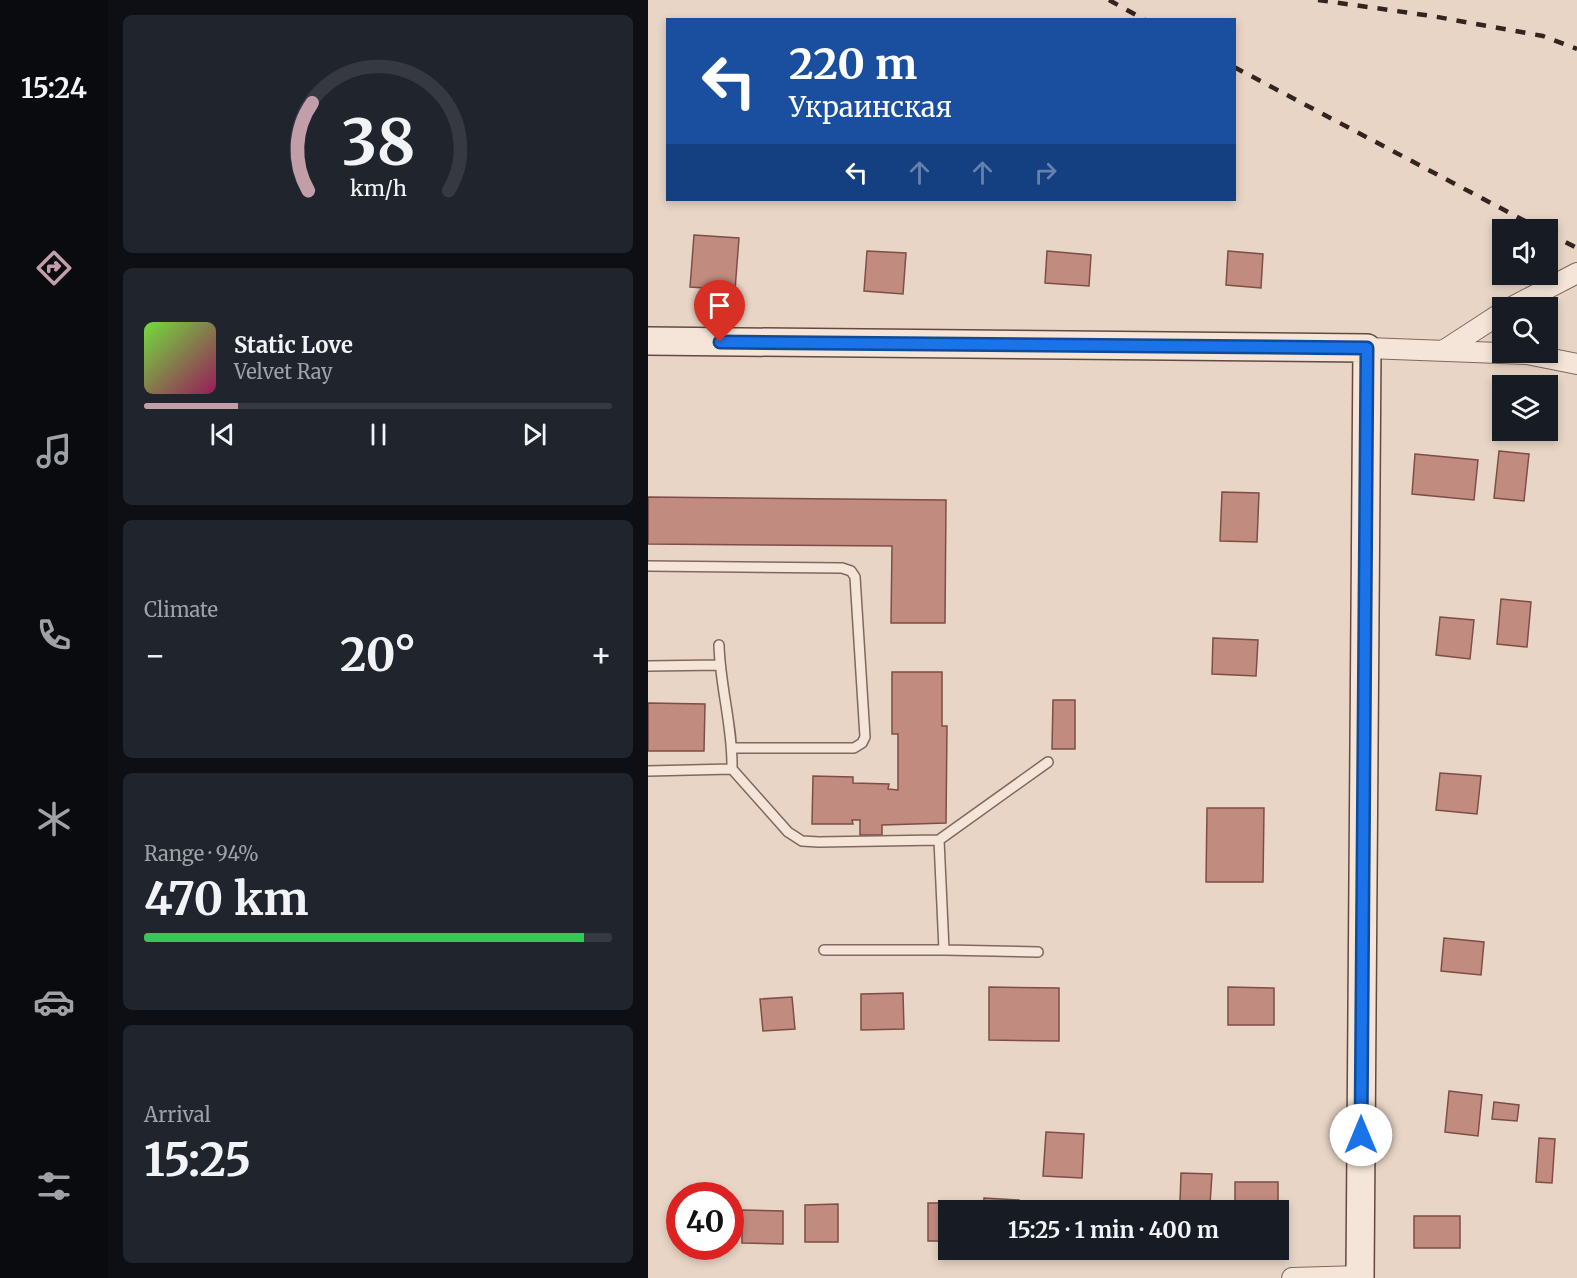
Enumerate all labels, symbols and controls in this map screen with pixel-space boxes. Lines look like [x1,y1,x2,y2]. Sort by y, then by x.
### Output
text: 220 m [789,38,917,90]
icon: left [690,42,768,120]
text: 15:24 [21,71,87,105]
text: Украинская [789,90,952,124]
text: 38 [341,104,415,182]
icon: left [840,156,873,189]
icon: ahead [903,156,936,189]
icon: ahead [966,156,999,189]
icon: right [1029,156,1062,189]
text: km/h [350,175,406,202]
map controls [1492,219,1558,441]
button: sound [1492,219,1558,285]
icon: directions [33,247,75,289]
pin [694,280,745,342]
icon: arrive [703,289,736,322]
button: search [1492,297,1558,363]
text: Static Love [234,331,353,359]
text: Velvet Ray [234,359,333,384]
button: layers [1492,375,1558,441]
icon: previous [206,418,239,451]
icon: pause [362,418,395,451]
icon: next [518,418,551,451]
icon: music [33,430,75,472]
text: Climate [144,597,218,622]
icon: phone [33,614,75,656]
text: 20° [340,627,416,683]
text: − [144,635,166,676]
text: + [590,635,612,676]
icon: climate [33,798,75,840]
text: Range · 94% [144,841,259,866]
text: 470 km [144,871,308,927]
icon: car [33,981,75,1023]
text: Arrival [144,1102,211,1127]
position arrow [1329,1103,1393,1167]
text: 15:25 [144,1132,251,1188]
icon: filters [33,1165,75,1207]
speed limit sign: 40 [666,1182,744,1260]
text: 15:25 · 1 min · 400 m [1008,1216,1219,1244]

